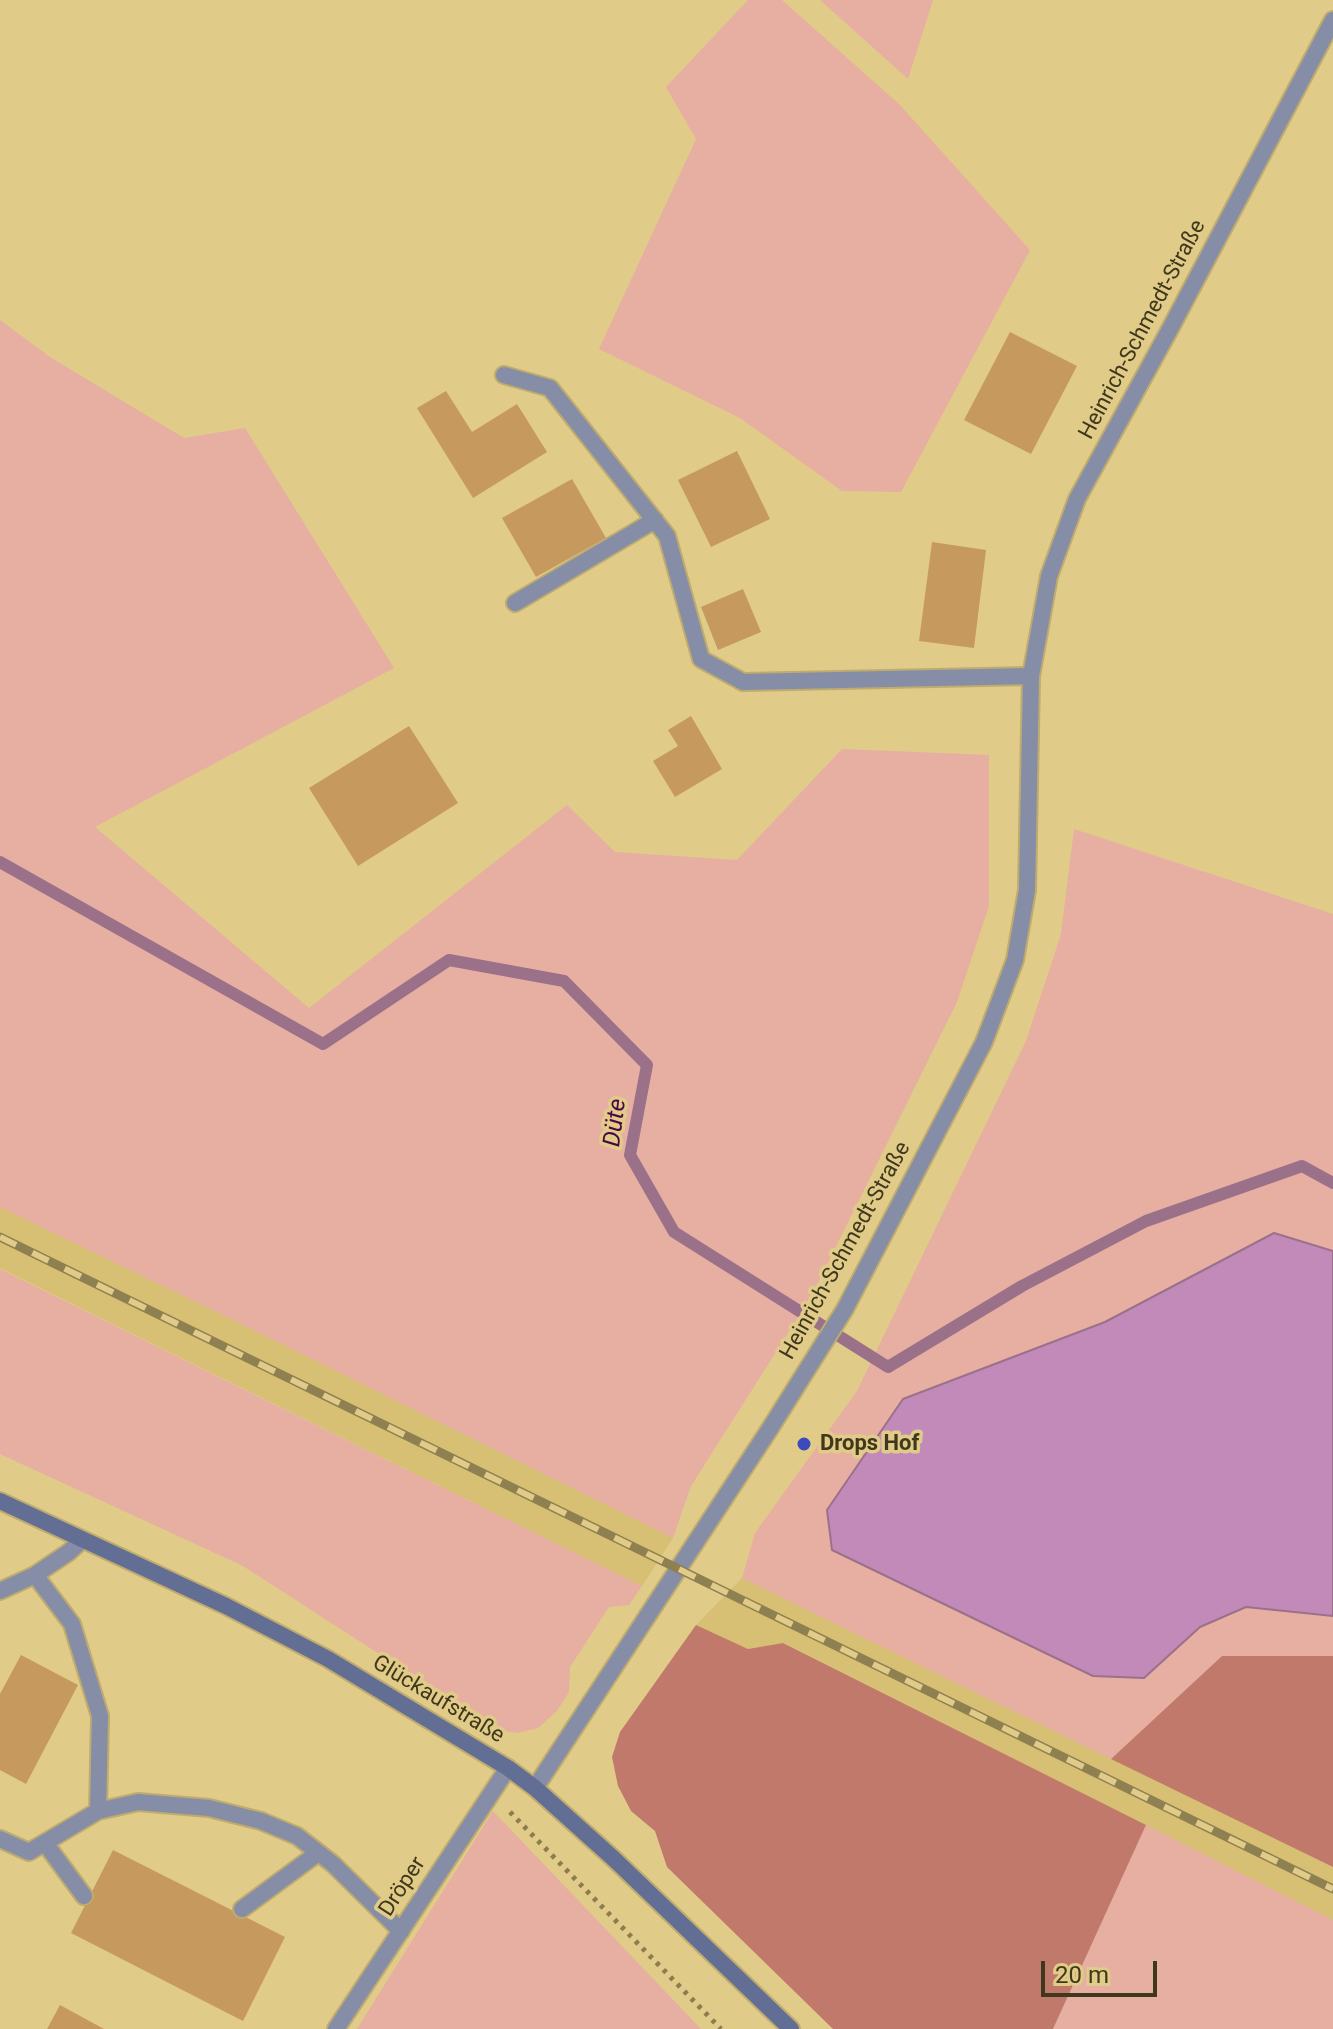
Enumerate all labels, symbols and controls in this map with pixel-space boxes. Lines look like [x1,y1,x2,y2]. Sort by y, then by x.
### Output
street label: Heinrich-Schmedt-Straße [1074,216,1212,444]
water label: Düte [599,1097,633,1149]
street label: Heinrich-Schmedt-Straße [775,1138,917,1364]
place label: Drops Hof [820,1431,919,1457]
marker: Drops Hof [795,1435,813,1453]
street label: Glückaufstraße [367,1650,509,1750]
street label: Dröper [374,1852,432,1922]
scale bar [1045,1945,1161,1995]
text: 20 m [1055,1961,1109,1989]

